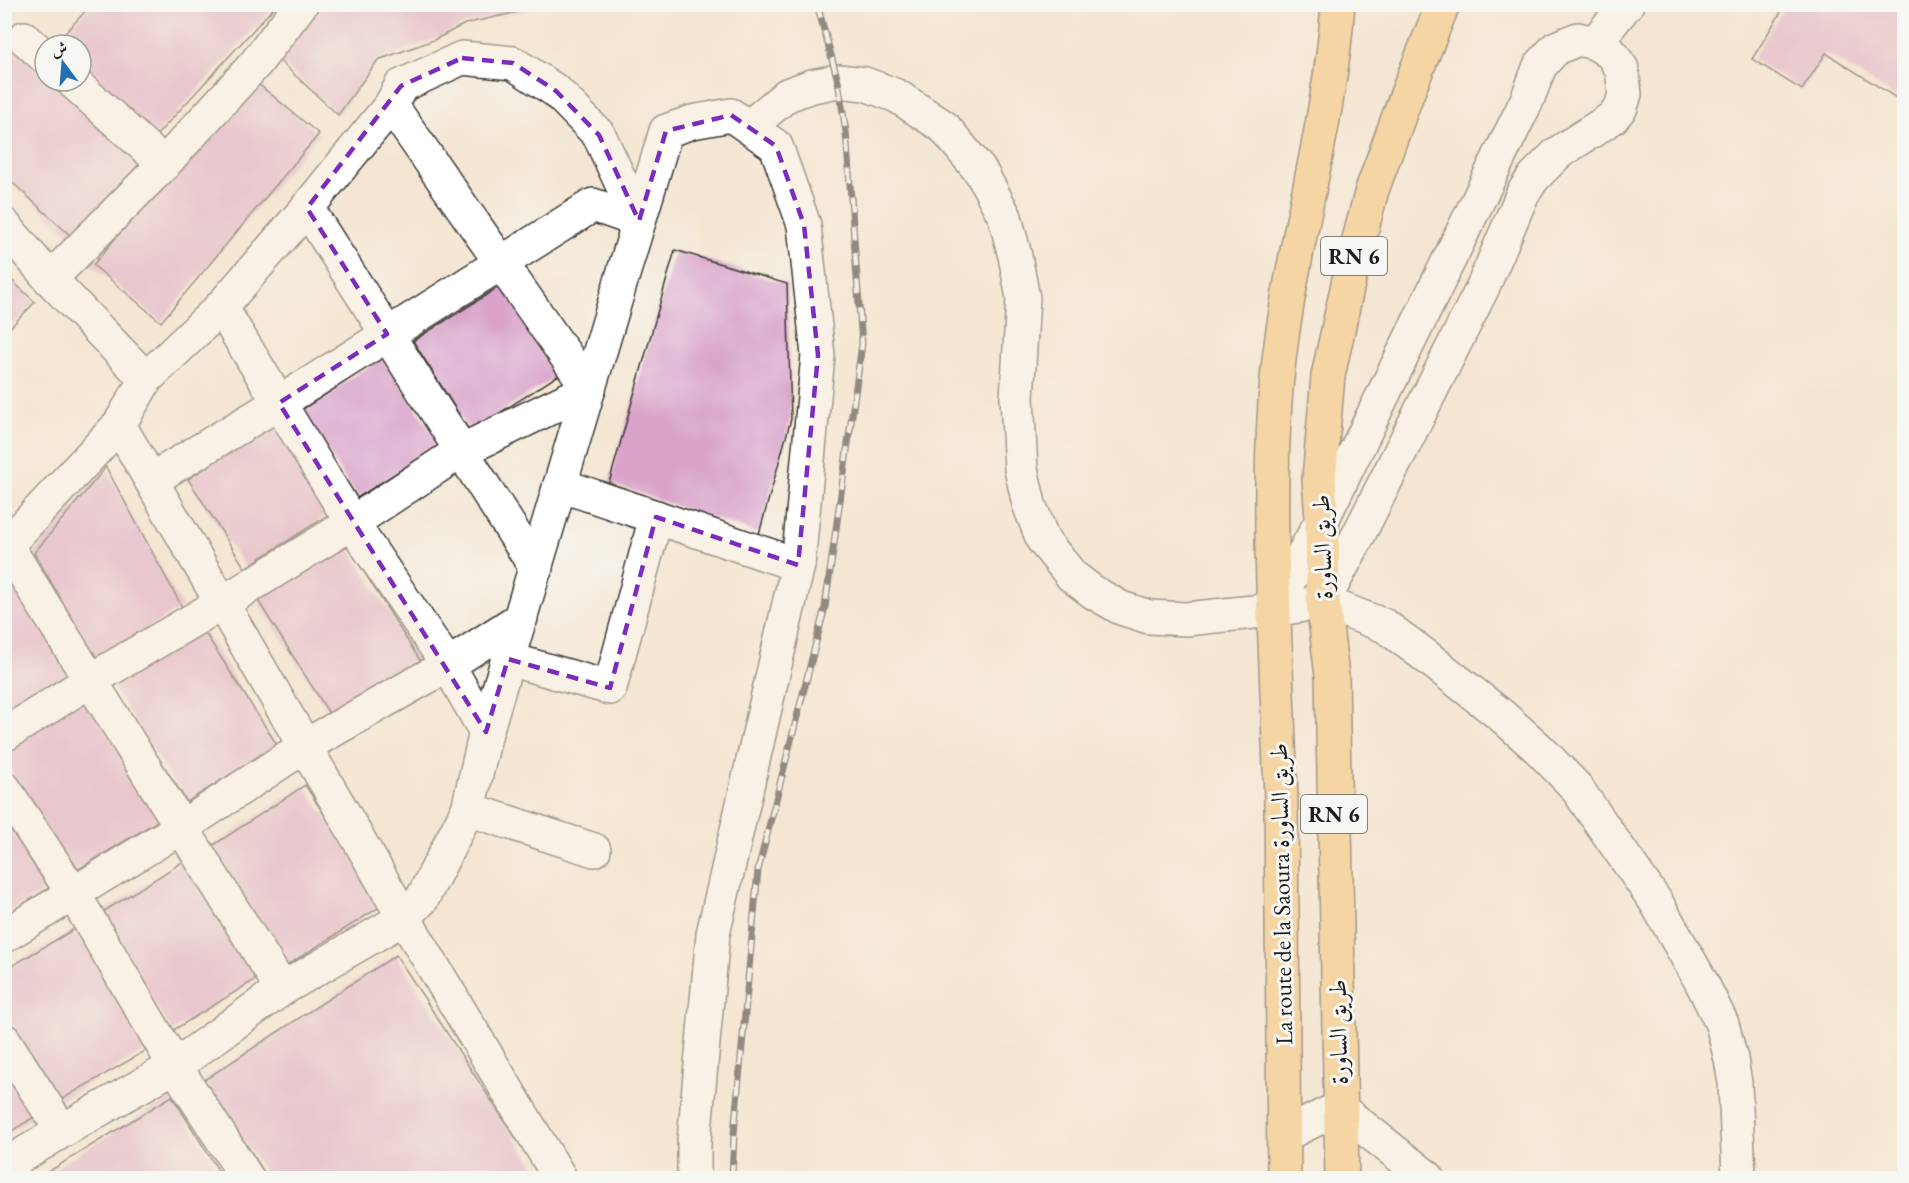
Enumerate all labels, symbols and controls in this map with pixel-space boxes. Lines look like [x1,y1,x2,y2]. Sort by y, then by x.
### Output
north arrow [33,33,93,93]
text: ش [48,37,70,61]
road number: RN 6 [1321,237,1387,275]
street label: طريق الساورة [1305,494,1339,600]
street label: La route de la Saoura طريق الساورة [1263,743,1299,1045]
road number: RN 6 [1301,795,1367,833]
street label: طريق الساورة [1322,979,1354,1085]

